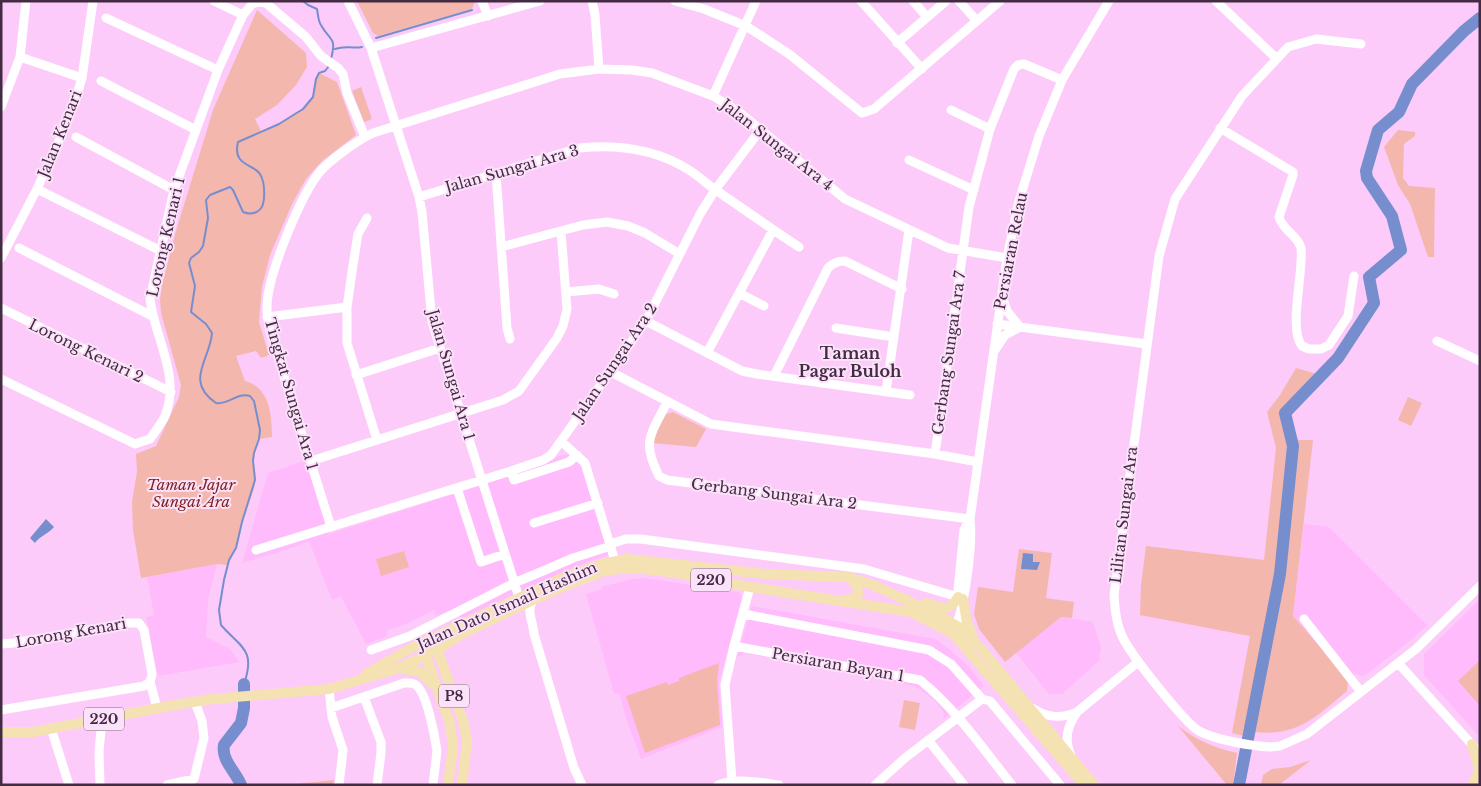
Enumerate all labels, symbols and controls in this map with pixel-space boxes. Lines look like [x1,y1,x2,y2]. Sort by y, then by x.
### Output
street label: Jalan Kenari [33,87,86,182]
street label: Jalan Sungai Ara 4 [716,94,837,194]
street label: Jalan Sungai Ara 3 [441,140,581,197]
street label: Lorong Kenari 1 [142,175,189,299]
street label: Persiaran Relau [990,190,1031,311]
street label: Gerbang Sungai Ara 7 [928,269,969,436]
street label: Jalan Sungai Ara 2 [567,299,661,426]
street label: Jalan Sungai Ara 1 [423,305,479,443]
street label: Lorong Kenari 2 [26,315,147,387]
street label: Tingkat Sungai Ara 1 [261,315,322,472]
district label: Taman Pagar Buloh [798,343,902,381]
street label: Lilitan Sungai Ara [1106,445,1141,585]
street label: Gerbang Sungai Ara 2 [690,474,858,513]
park label: Taman Jajar Sungai Ara [147,475,237,511]
street label: Jalan Dato Ismail Hashim [412,557,600,655]
road number: 220 [691,568,731,592]
street label: Lorong Kenari [14,613,128,652]
street label: Persiaran Bayan 1 [770,643,906,686]
road number: P8 [439,684,469,708]
road number: 220 [84,708,124,731]

